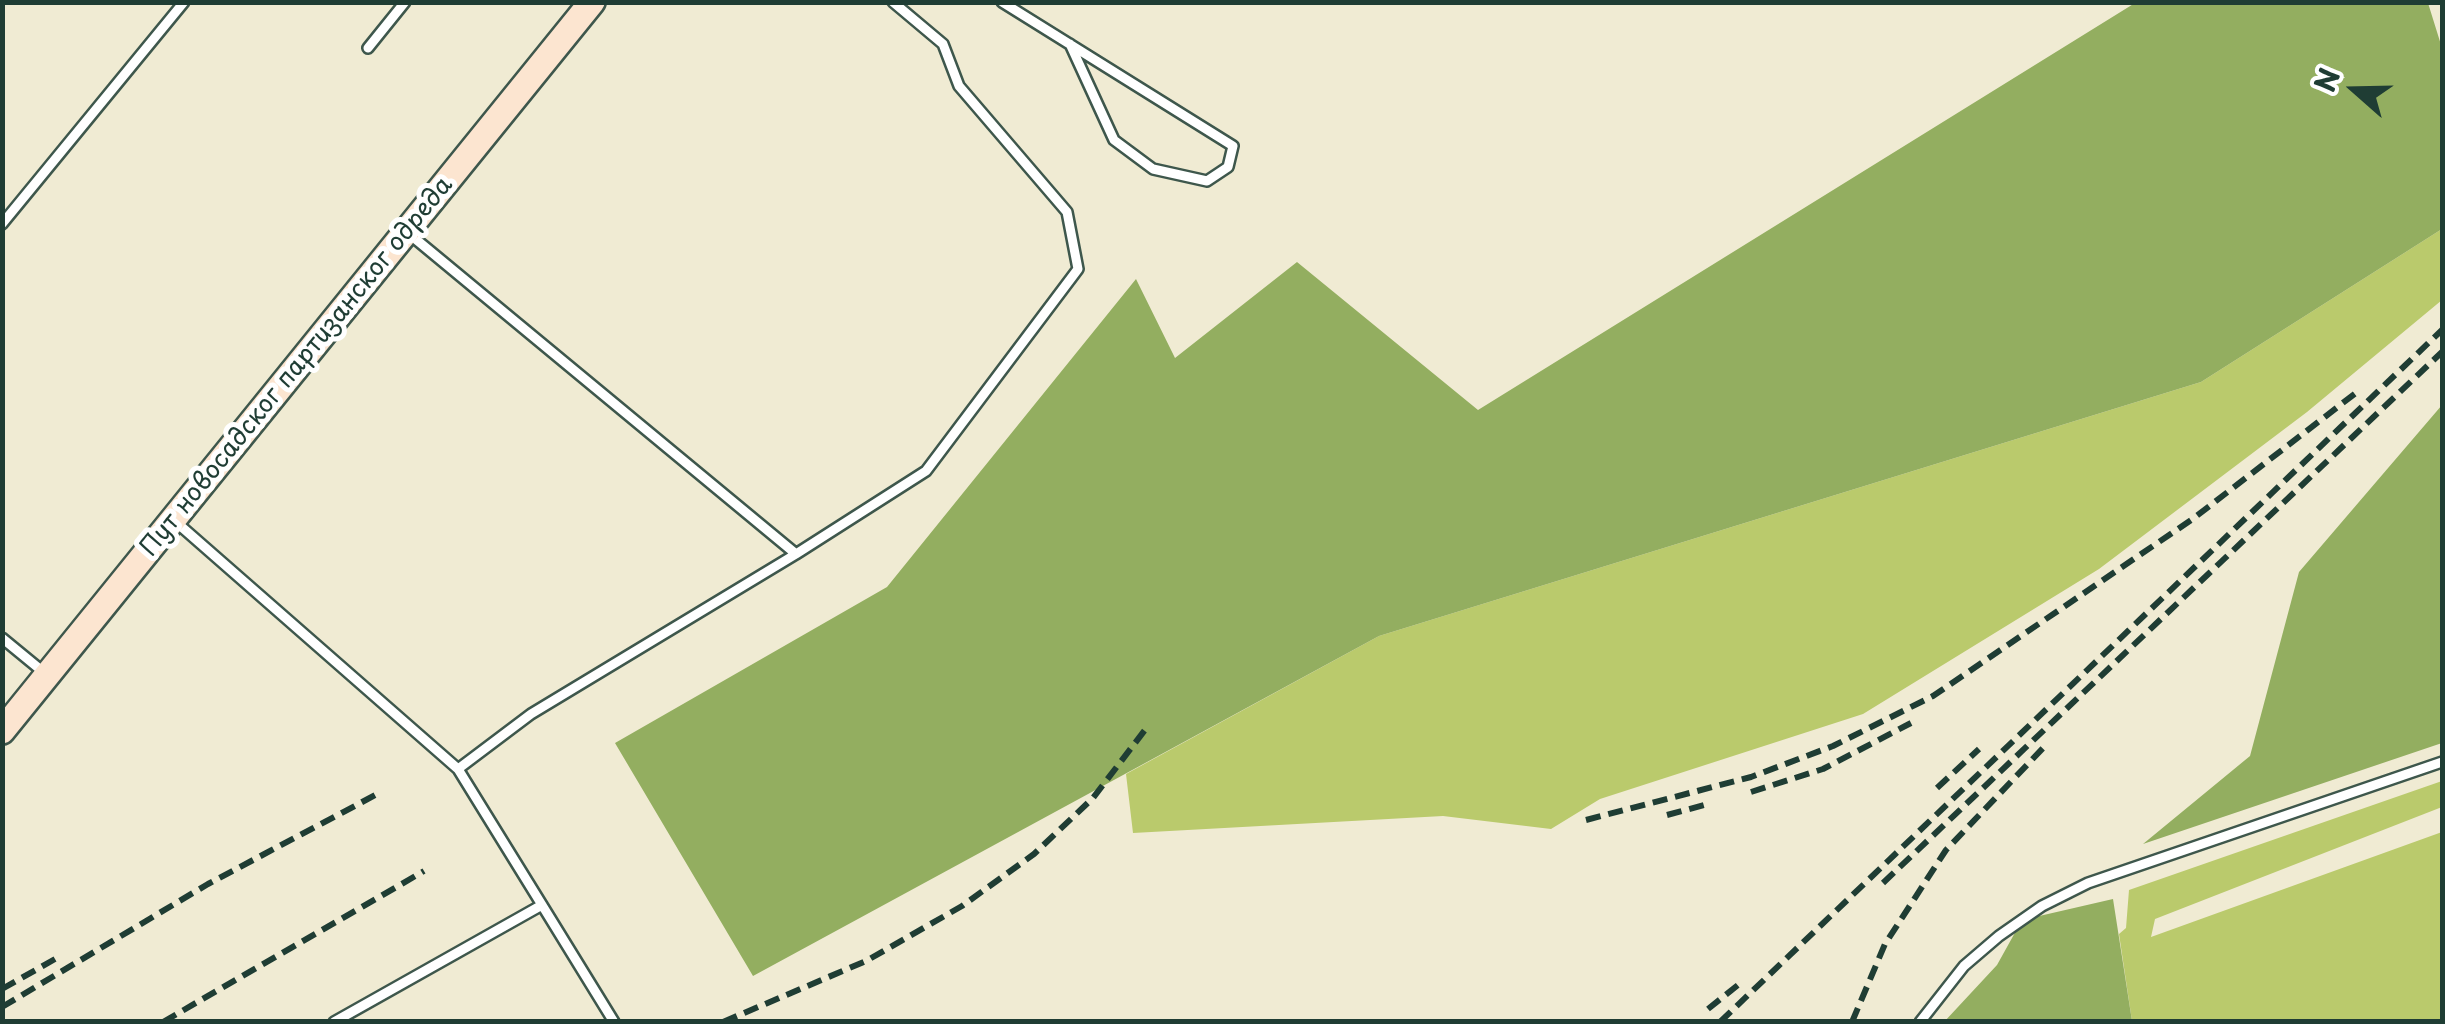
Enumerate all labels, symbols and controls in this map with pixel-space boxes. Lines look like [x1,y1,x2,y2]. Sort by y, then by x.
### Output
north arrow [2305,40,2405,140]
text: N [2302,62,2350,97]
street label: Пут новосадског партизанског одреда [134,171,460,563]

